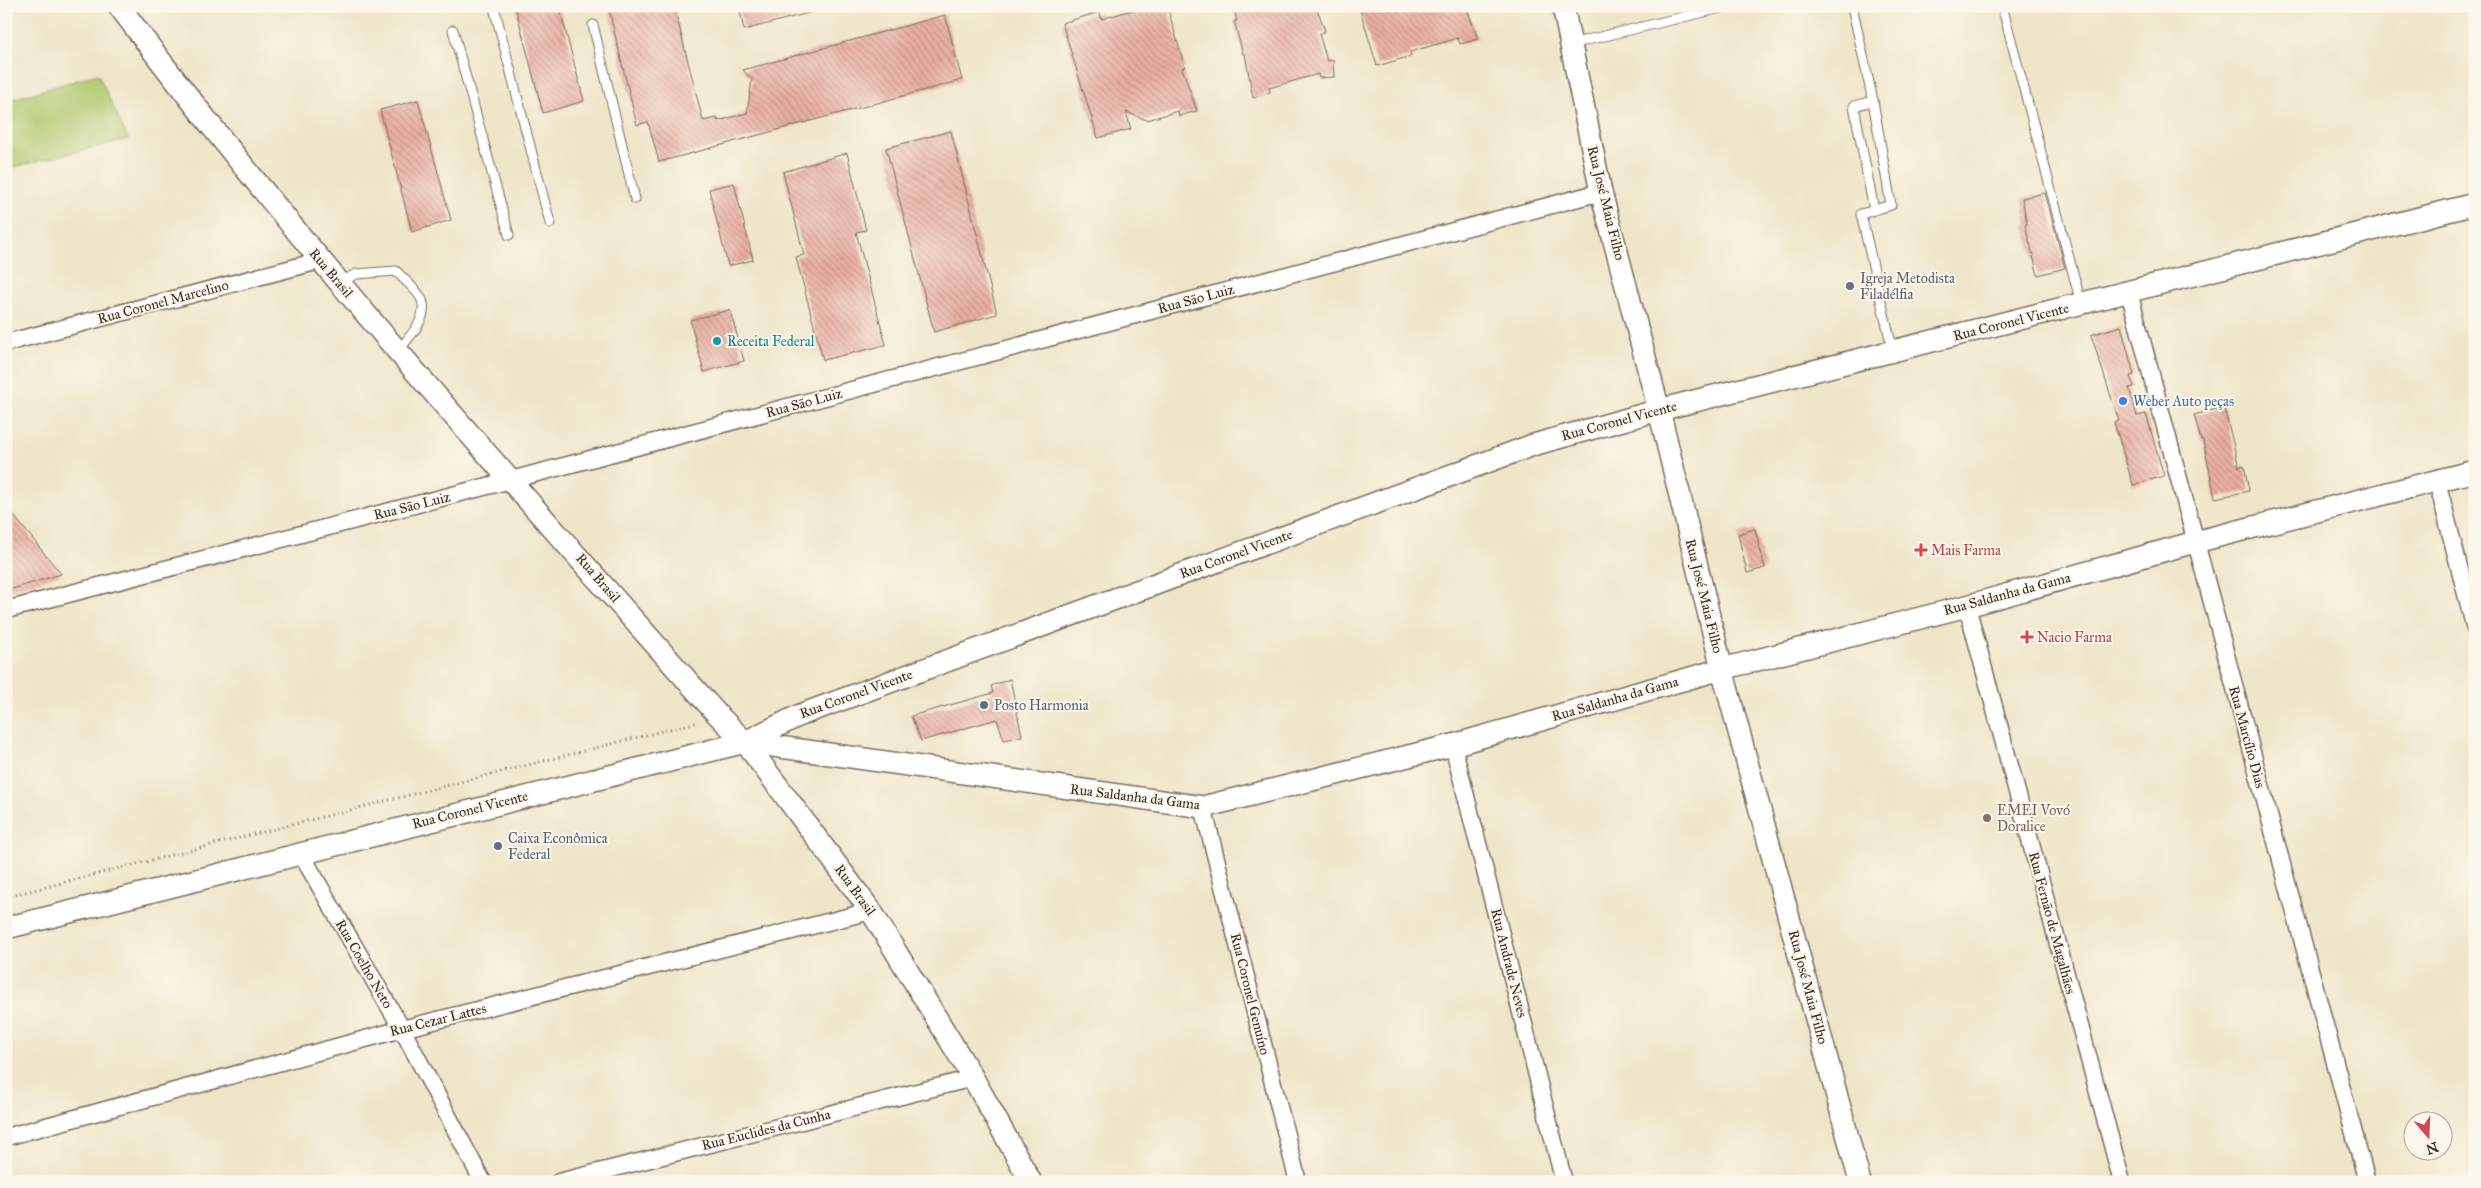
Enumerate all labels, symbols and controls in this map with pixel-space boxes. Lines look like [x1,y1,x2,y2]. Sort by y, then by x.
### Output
street label: Rua José Maia Filho [1583,144,1628,262]
street label: Rua Brasil [305,245,357,301]
place label: Igreja Metodista Filadélfia [1860,270,1955,303]
street label: Rua Coronel Marcelino [96,276,230,328]
marker: Igreja Metodista Filadélfia [1844,280,1856,292]
street label: Rua São Luiz [1156,281,1237,317]
street label: Rua Coronel Vicente [1951,299,2071,345]
place label: Receita Federal [727,333,815,350]
marker: Receita Federal [711,335,723,347]
street label: Rua São Luiz [764,385,845,421]
place label: Weber Auto peças [2133,393,2234,410]
marker: Weber Auto peças [2117,395,2129,407]
street label: Rua Coronel Vicente [1559,397,1679,445]
street label: Rua São Luiz [372,488,453,524]
street label: Rua Coronel Vicente [1177,526,1295,582]
street label: Rua José Maia Filho [1681,537,1726,655]
place label: Mais Farma [1931,542,2001,559]
marker: Mais Farma [1915,544,1927,556]
street label: Rua Brasil [572,550,624,606]
street label: Rua Saldanha da Gama [1942,569,2072,619]
place label: Nacio Farma [2037,629,2112,646]
marker: Nacio Farma [2021,631,2033,643]
street label: Rua Coronel Vicente [797,666,915,722]
street label: Rua Saldanha da Gama [1550,673,1680,725]
street label: Rua Marcílio Dias [2225,684,2269,790]
place label: Posto Harmonia [994,697,1089,714]
marker: Posto Harmonia [978,699,990,711]
street label: Rua Saldanha da Gama [1069,781,1201,813]
street label: Rua Coronel Vicente [410,787,530,833]
place label: EMEI Vovó Doralice [1997,802,2070,835]
marker: EMEI Vovó Doralice [1981,812,1993,824]
place label: Caixa Econômica Federal [508,830,608,863]
marker: Caixa Econômica Federal [492,840,504,852]
street label: Rua Fernão de Magalhães [2025,850,2079,996]
street label: Rua Brasil [831,861,879,919]
street label: Rua Andrade Neves [1487,907,1531,1019]
street label: Rua Coelho Neto [332,916,396,1012]
street label: Rua José Maia Filho [1784,928,1831,1046]
street label: Rua Coronel Genuíno [1227,931,1273,1057]
street label: Rua Cezar Lattes [388,1000,488,1040]
street label: Rua Euclides da Cunha [700,1106,832,1154]
north arrow [2404,1110,2454,1160]
text: N [2424,1138,2440,1158]

